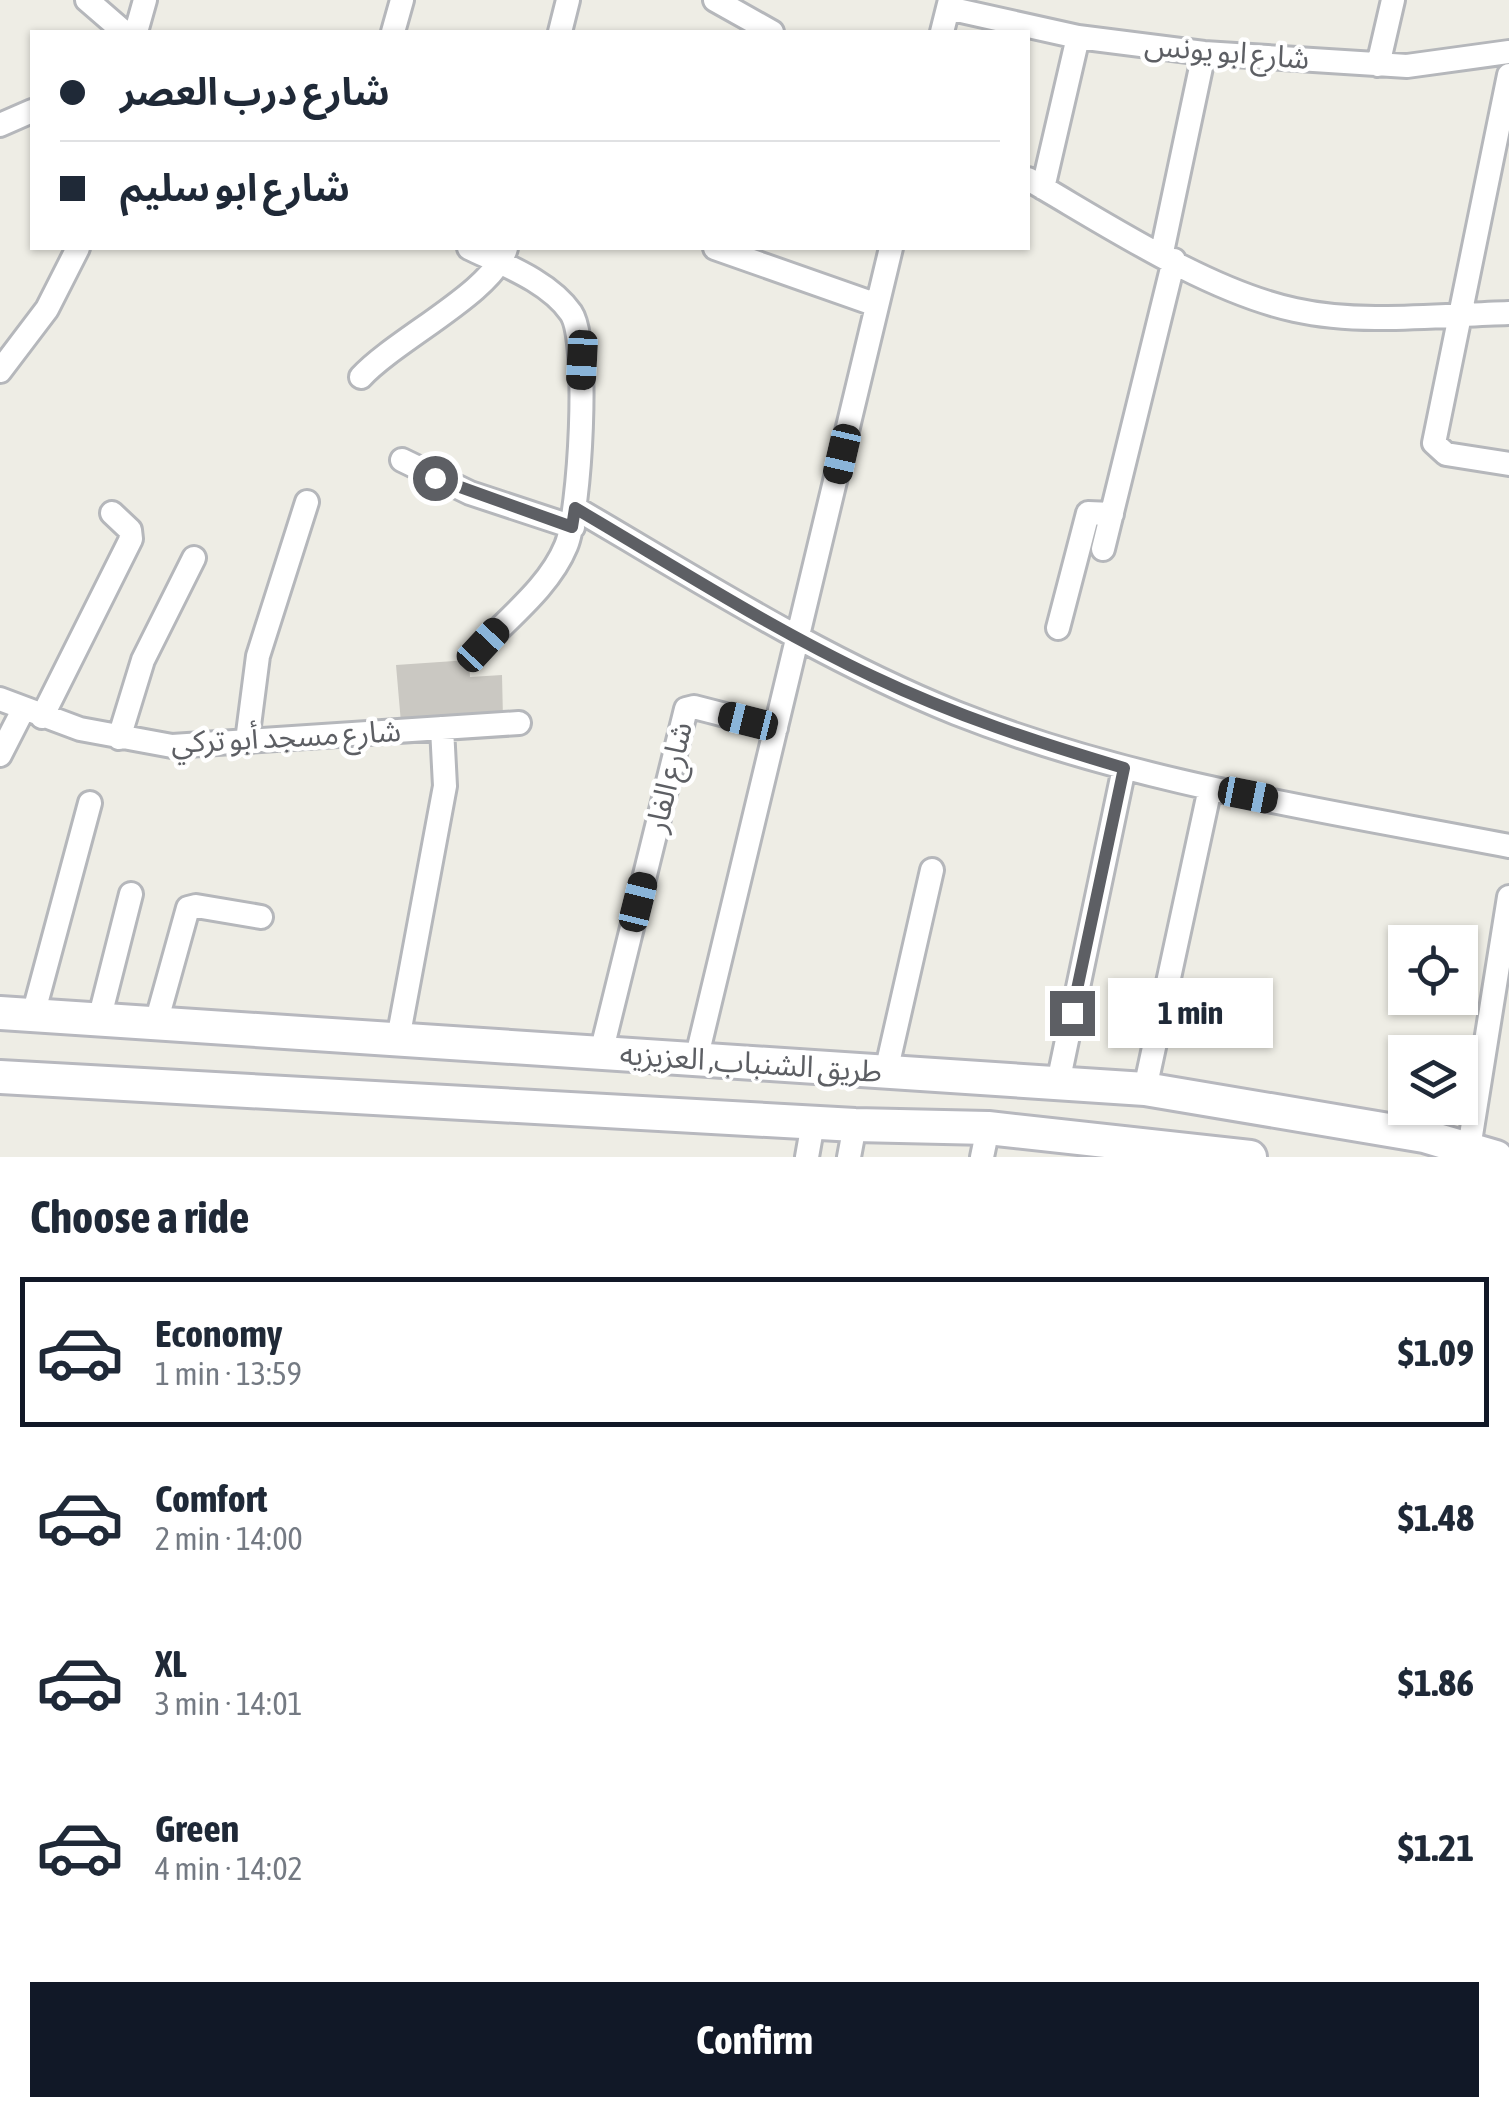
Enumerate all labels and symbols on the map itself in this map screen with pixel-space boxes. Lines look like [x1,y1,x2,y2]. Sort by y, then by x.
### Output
street label: شارع ابو يونس [1143,27,1311,81]
car [565,329,599,391]
car [821,421,863,487]
route start [413,456,458,501]
car [452,613,514,677]
car [715,699,781,743]
street label: شارع مسجد أبو تركي [170,712,402,766]
street label: شارع الفار [638,718,704,838]
car [1216,775,1280,815]
car [616,869,660,935]
callout: 1 min [1107,978,1272,1048]
route end [1050,991,1095,1036]
street label: طريق الشنباب, العزيزيه [619,1036,883,1090]

